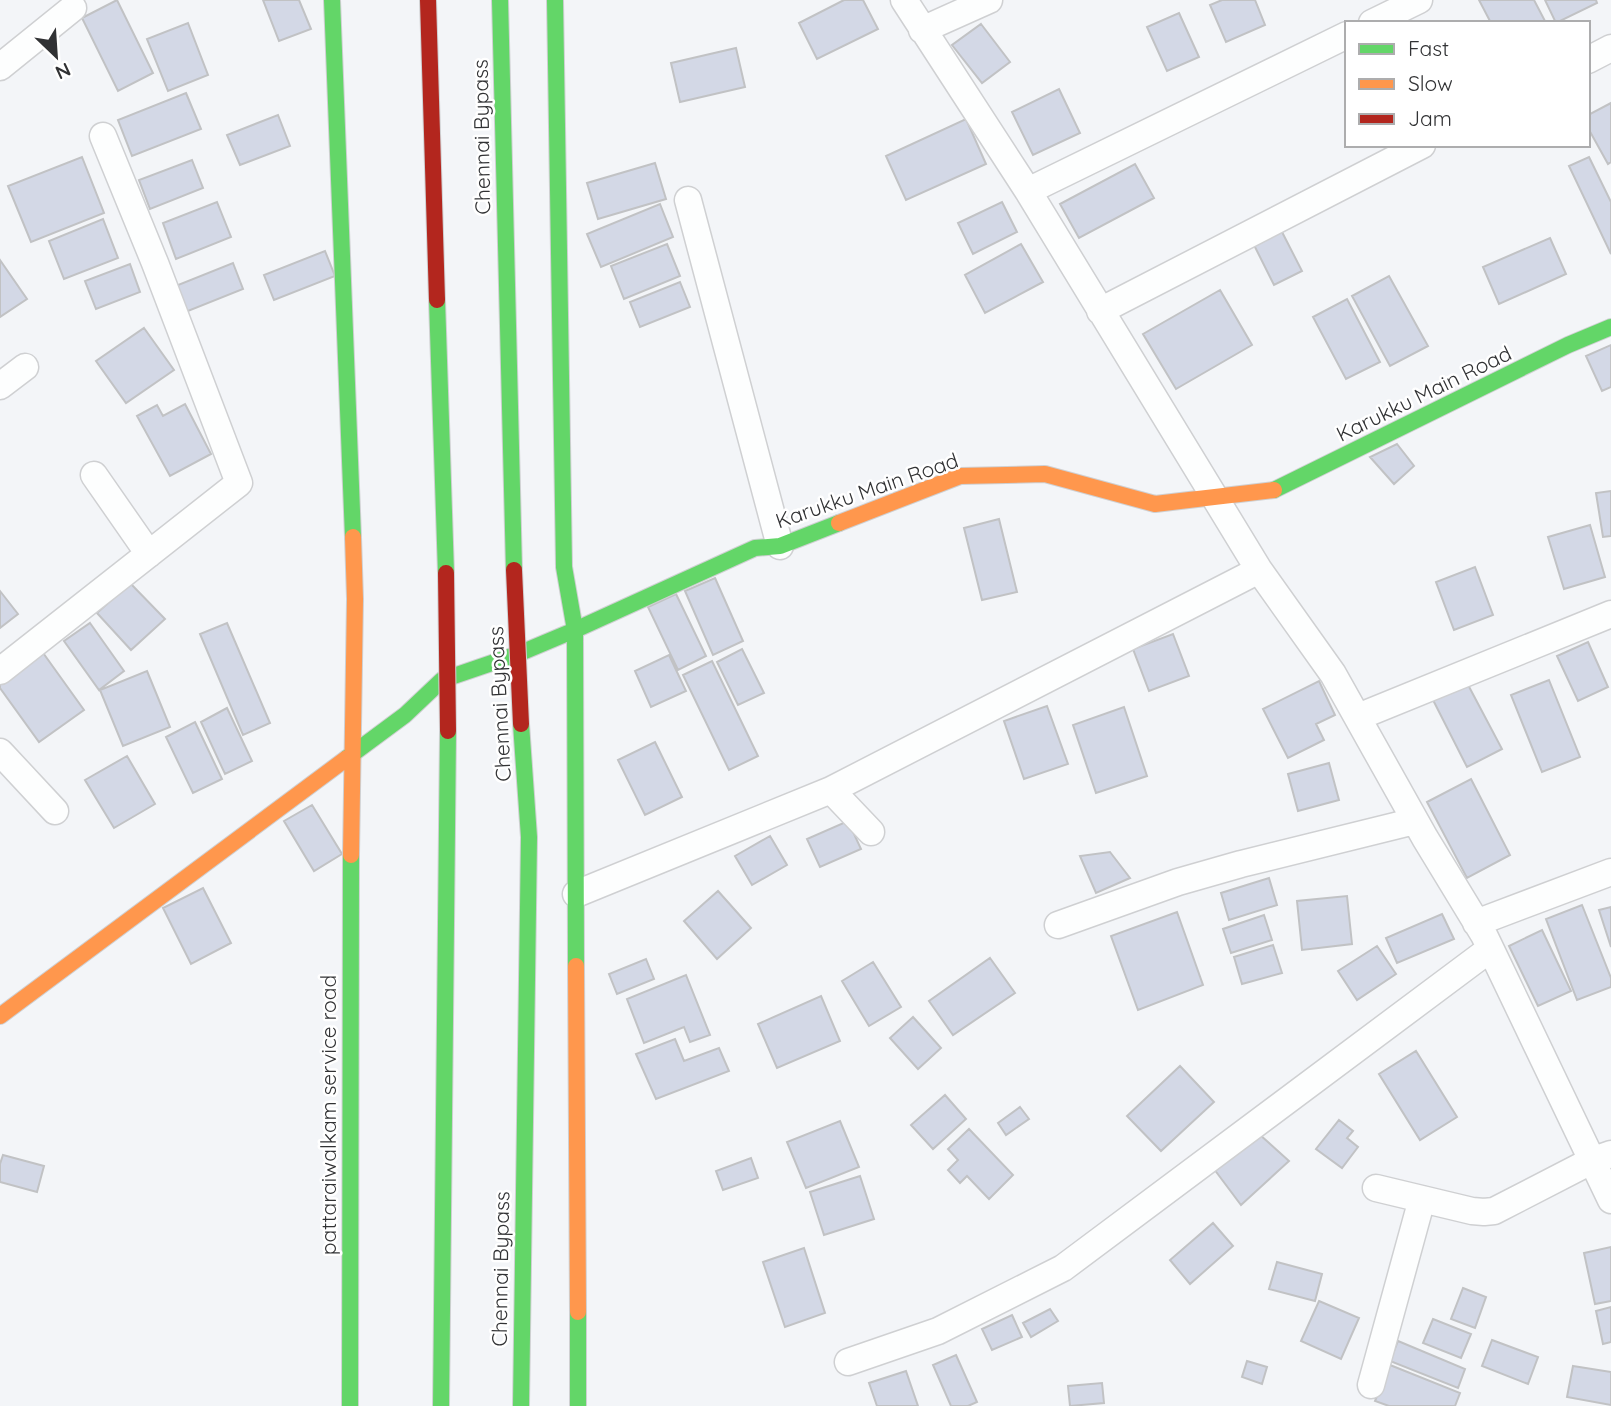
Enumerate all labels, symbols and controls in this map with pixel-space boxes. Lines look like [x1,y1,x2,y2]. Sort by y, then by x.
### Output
north arrow [21,21,91,91]
legend [1345,21,1590,147]
text: Fast [1408,35,1449,61]
text: N [52,58,75,85]
street label: Chennai Bypass [467,59,495,215]
text: Slow [1408,70,1453,96]
text: Jam [1408,105,1452,131]
street label: Karukku Main Road [1332,339,1515,447]
street label: Karukku Main Road [772,447,961,534]
street label: Chennai Bypass [482,626,516,782]
street label: pattaraiwalkam service road [315,975,341,1255]
street label: Chennai Bypass [486,1191,514,1347]

